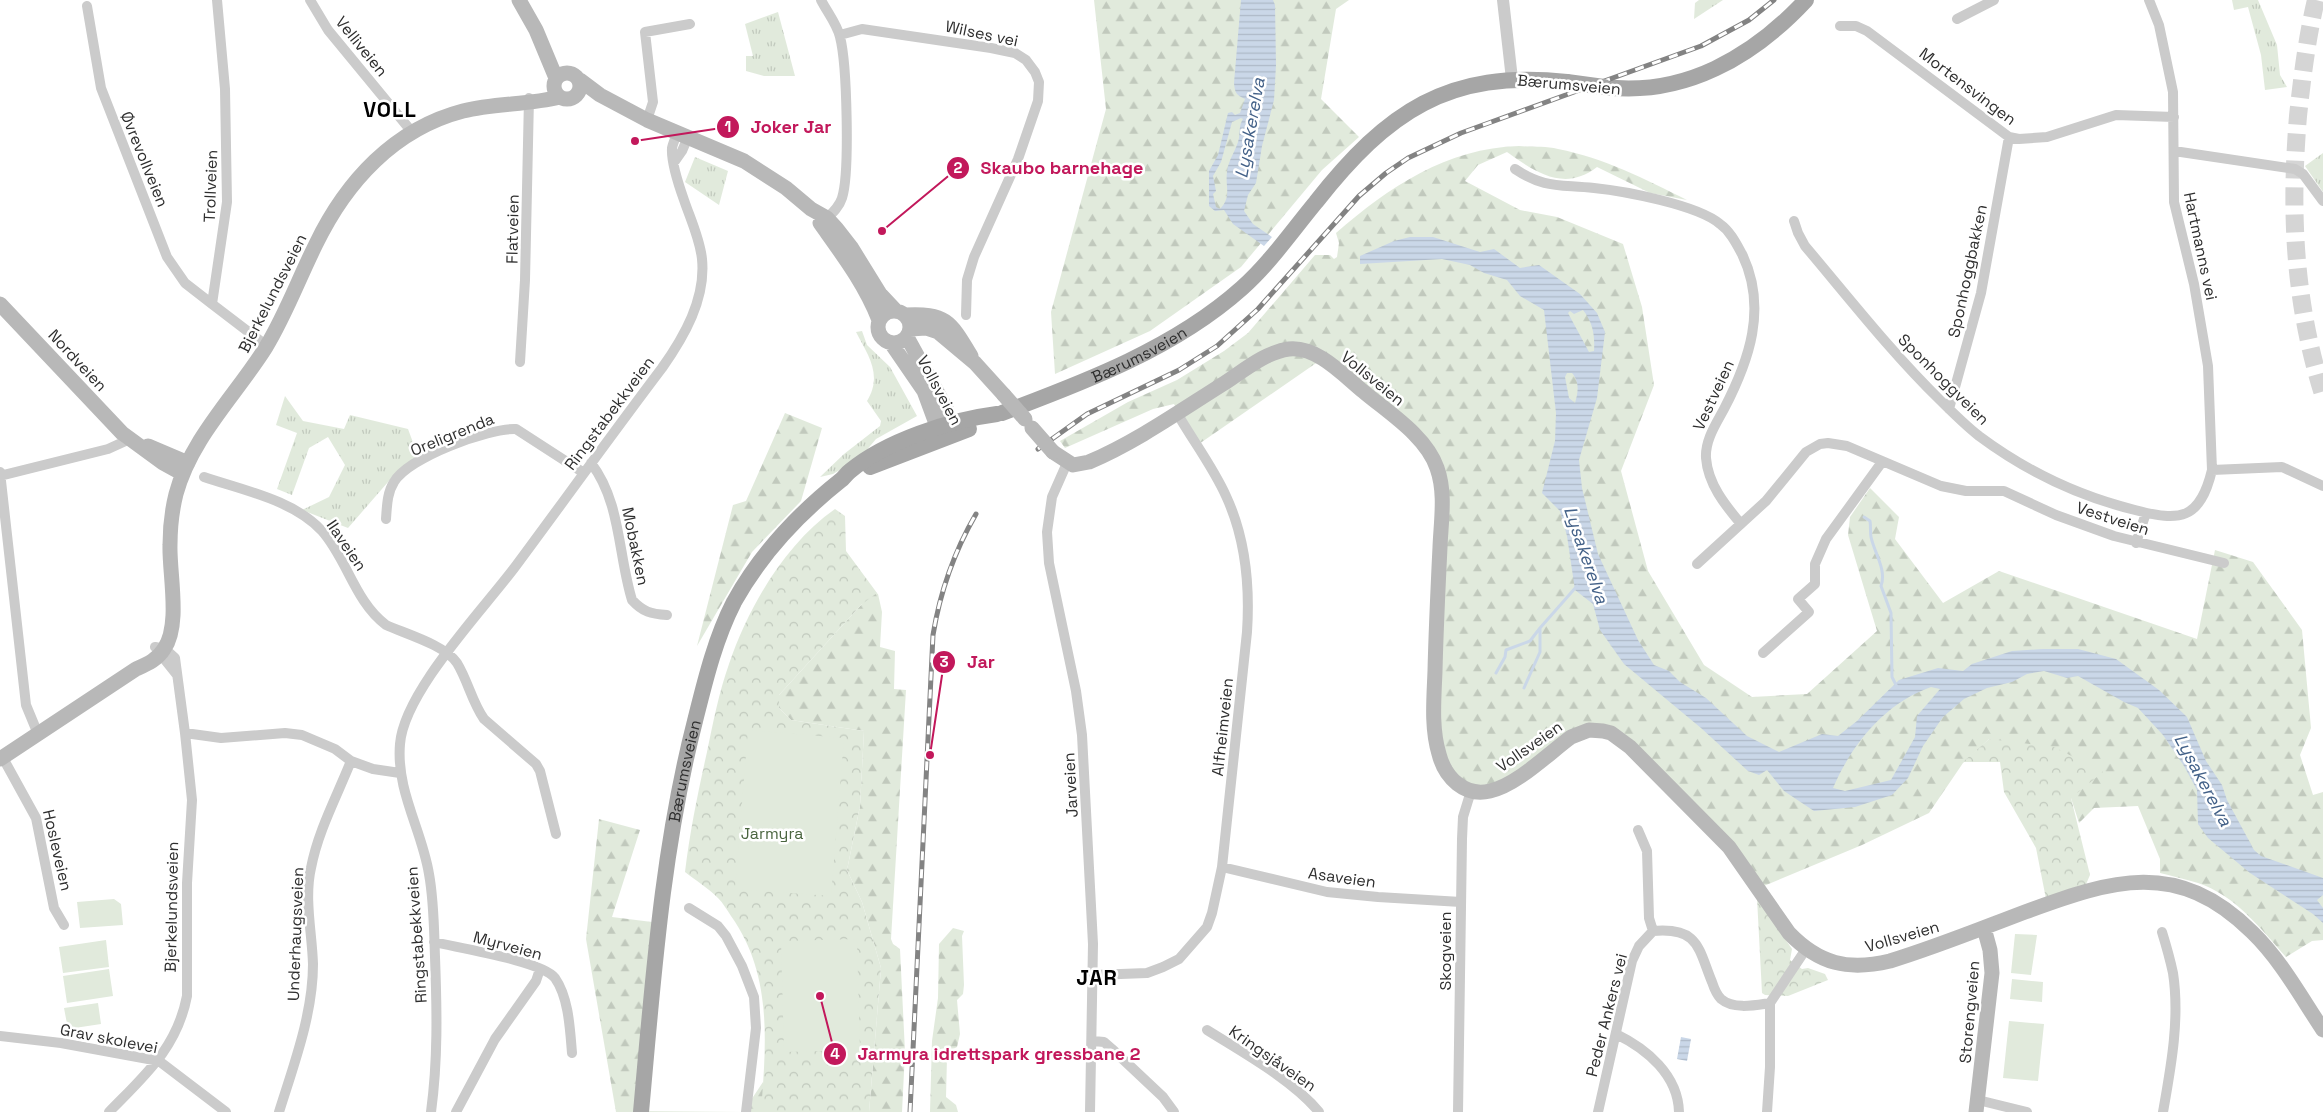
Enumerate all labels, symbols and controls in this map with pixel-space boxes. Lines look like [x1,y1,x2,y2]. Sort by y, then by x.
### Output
street label: Velliveien [331,12,392,81]
street label: Wilses vei [944,16,1020,51]
street label: Mortensvingen [1915,43,2020,130]
street label: Bærumsveien [1516,70,1622,99]
water label: Lysakerelva [1229,75,1270,180]
district label: VOLL [363,96,417,123]
street label: Øvrevollveien [116,108,173,210]
callout: Joker Jar [715,110,841,143]
text: Joker Jar [751,115,831,138]
text: 1 [725,117,731,136]
street label: Trollveien [199,149,222,223]
callout: Skaubo barnehage [946,151,1154,184]
text: Skaubo barnehage [981,156,1143,179]
text: 2 [954,158,963,177]
street label: Hartmanns vei [2179,190,2222,302]
street label: Flatveien [501,194,524,264]
street label: Sponhoggbakken [1943,203,1992,340]
street label: Bjerkelundsveien [233,230,311,356]
street label: Bærumsveien [1088,322,1191,388]
street label: Nordveien [44,325,112,396]
street label: Sponhoggveien [1893,329,1994,430]
street label: Vollsveien [1336,346,1409,411]
street label: Ringstabekkveien [560,352,659,474]
street label: Vollsveien [912,352,967,429]
street label: Vestveien [1688,357,1739,434]
street label: Oreligrenda [407,408,497,461]
street label: Vestveien [2074,497,2152,540]
water label: Lysakerelva [1559,503,1614,607]
street label: Mobakken [617,505,654,587]
street label: Ilaveien [322,516,371,575]
callout: Jar [932,646,1005,679]
text: Jar [967,650,995,673]
text: 3 [939,652,949,671]
street label: Alfheimveien [1207,677,1238,777]
street label: Vollsveien [1492,716,1567,777]
street label: Bærumsveien [664,718,706,824]
water label: Lysakerelva [2169,729,2238,831]
street label: Jarveien [1058,752,1083,818]
street label: Hosleveien [38,807,77,893]
park label: Jarmyra [741,823,803,844]
street label: Bjerkelundsveien [160,842,183,972]
street label: Asaveien [1307,862,1377,893]
street label: Ringstabekkveien [401,866,432,1004]
street label: Underhaugsveien [283,867,308,1001]
street label: Skogveien [1435,911,1456,991]
street label: Vollsveien [1863,916,1942,957]
street label: Myrveien [471,926,545,965]
street label: Peder Ankers vei [1581,951,1632,1079]
street label: Storengveien [1955,960,1984,1064]
district label: JAR [1076,964,1118,991]
street label: Grav skolevei [58,1019,160,1058]
street label: Kringsjåveien [1225,1021,1320,1096]
callout: Jarmyra idrettspark gressbane 2 [822,1037,1150,1070]
text: Jarmyra idrettspark gressbane 2 [858,1042,1141,1065]
text: 4 [830,1044,840,1063]

